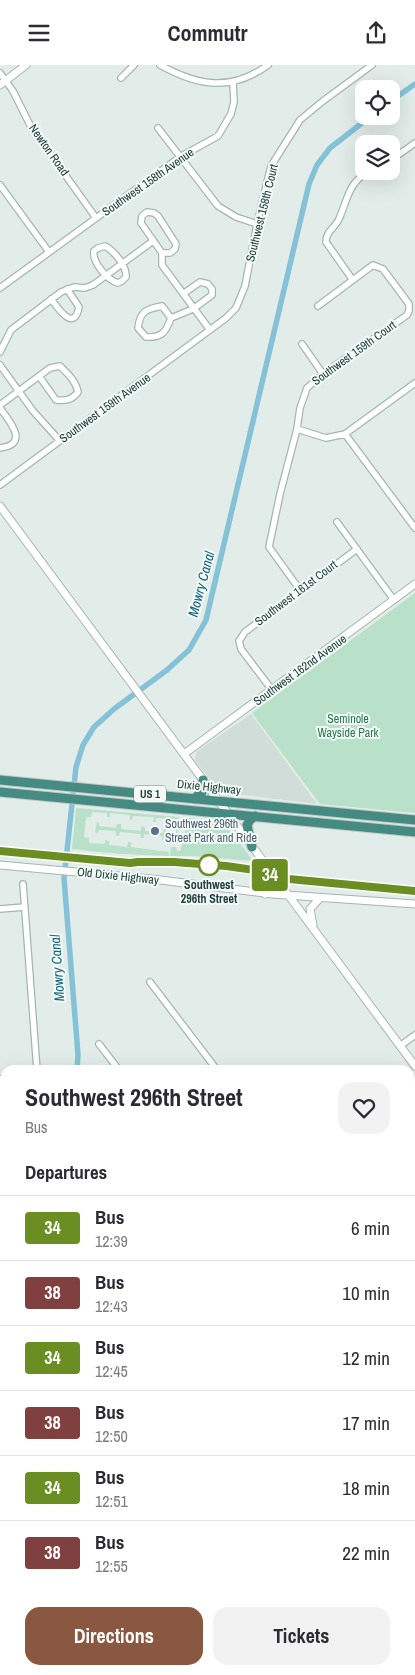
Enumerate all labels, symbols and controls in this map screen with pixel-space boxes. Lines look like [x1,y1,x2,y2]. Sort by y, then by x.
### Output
text: Commutr [167,18,248,48]
icon: menu [25,19,53,47]
icon: share [362,19,390,47]
map controls [355,80,400,180]
button: locate [355,80,400,125]
street label: Newton Road [25,121,73,179]
button: layers [355,135,400,180]
street label: Southwest 158th Avenue [99,144,197,220]
street label: Southwest 158th Court [242,162,282,264]
street label: Southwest 159th Court [309,317,399,389]
street label: Southwest 159th Avenue [56,370,154,446]
water label: Mowry Canal [184,549,218,619]
street label: Southwest 161st Court [251,556,341,629]
street label: Southwest 162nd Avenue [250,631,350,709]
park label: Seminole Wayside Park [318,711,379,741]
street label: Dixie Highway [176,776,242,798]
road number: US 1 [134,786,166,803]
place label: Southwest 296th Street Park and Ride [165,816,257,846]
marker: Southwest 296th Street Park and Ride [149,825,161,837]
marker: Southwest 296th Street [198,854,220,876]
line badge: 34 [248,859,292,891]
text: 34 [262,862,278,887]
street label: Old Dixie Highway [76,864,160,888]
place label: Southwest 296th Street [181,877,238,907]
water label: Mowry Canal [46,934,68,1002]
text: Southwest 296th Street [25,1081,243,1113]
button: heart [338,1082,390,1134]
text: Bus [25,1116,48,1138]
text: Departures [25,1159,107,1185]
text: Bus [95,1204,124,1230]
text: 34 [44,1215,61,1240]
text: 6 min [351,1215,390,1241]
text: 12:39 [95,1230,128,1252]
text: Bus [95,1269,124,1295]
text: 38 [44,1280,61,1305]
text: 10 min [342,1280,390,1306]
text: 12:43 [95,1295,128,1317]
text: Bus [95,1334,124,1360]
text: 34 [44,1345,61,1370]
text: 12 min [342,1345,390,1371]
text: 12:45 [95,1360,128,1382]
text: Bus [95,1399,124,1425]
text: 38 [44,1410,61,1435]
text: 17 min [342,1410,390,1436]
text: 12:50 [95,1425,128,1447]
text: Bus [95,1464,124,1490]
text: 34 [44,1475,61,1500]
text: 18 min [342,1475,390,1501]
text: 12:51 [95,1490,128,1512]
text: Bus [95,1529,124,1555]
text: 38 [44,1540,61,1565]
text: 22 min [342,1540,390,1566]
text: 12:55 [95,1555,128,1577]
button: Directions [25,1607,203,1665]
button: Tickets [213,1607,390,1665]

